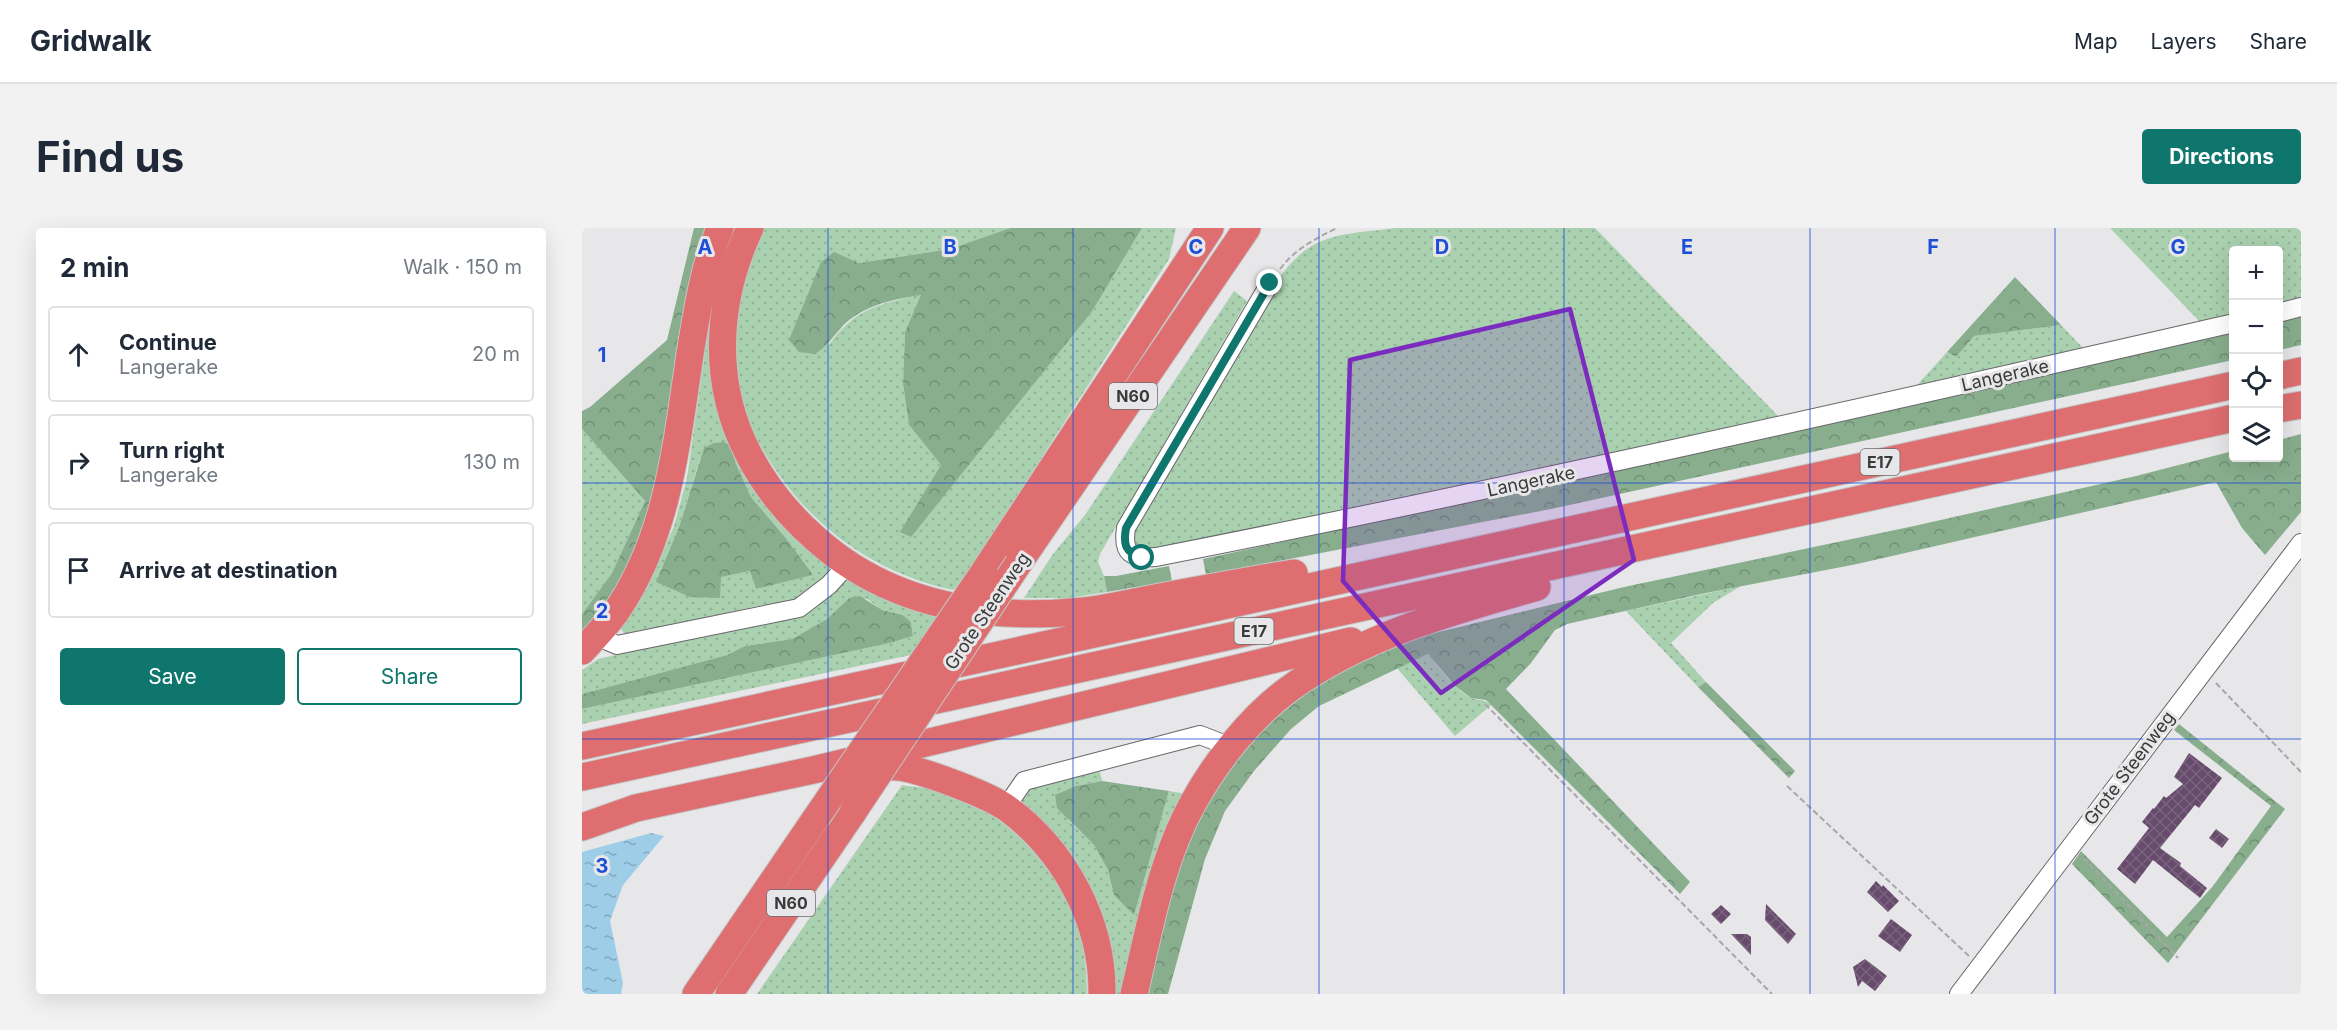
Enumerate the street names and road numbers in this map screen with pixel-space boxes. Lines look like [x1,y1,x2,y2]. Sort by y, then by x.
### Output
street label: Langerake [1959,355,2051,395]
road number: N60 [1109,383,1157,409]
road number: E17 [1860,449,1900,475]
street label: Langerake [1485,461,1577,501]
street label: Grote Steenweg [940,548,1034,674]
road number: E17 [1234,618,1274,644]
street label: Grote Steenweg [2079,707,2179,829]
road number: N60 [767,890,815,916]

